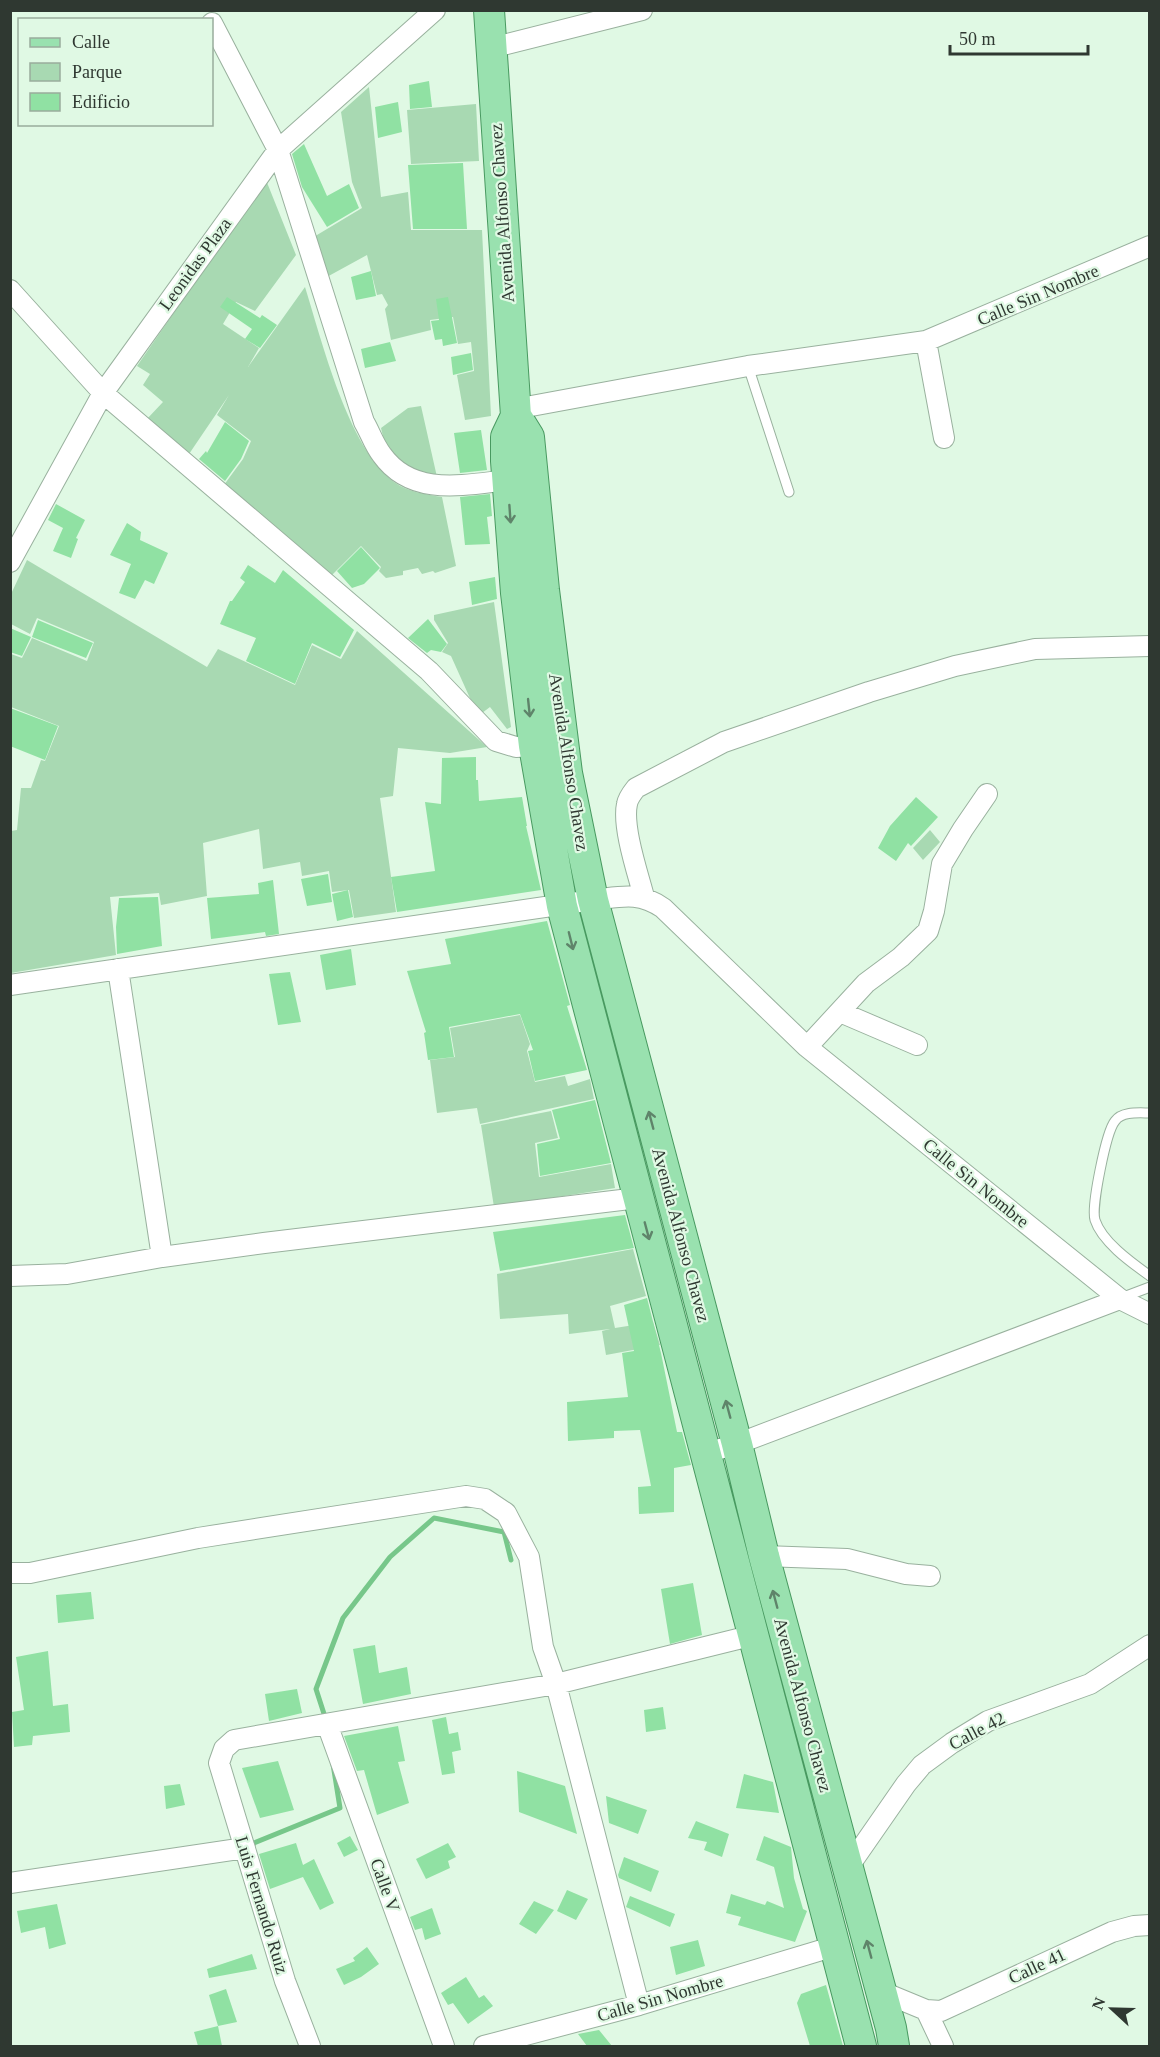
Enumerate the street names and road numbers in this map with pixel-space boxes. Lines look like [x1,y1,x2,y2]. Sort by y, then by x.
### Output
street label: Avenida Alfonso Chavez [486,123,518,303]
street label: Leonidas Plaza [155,214,235,314]
street label: Calle Sin Nombre [974,260,1102,330]
street label: Avenida Alfonso Chavez [545,672,593,852]
street label: Calle Sin Nombre [919,1134,1033,1232]
street label: Avenida Alfonso Chavez [648,1146,714,1324]
street label: Avenida Alfonso Chavez [770,1616,836,1794]
street label: Calle 42 [946,1708,1008,1754]
street label: Luis Fernando Ruiz [232,1834,292,1976]
street label: Calle V [366,1856,404,1914]
street label: Calle 41 [1005,1944,1069,1988]
street label: Calle Sin Nombre [595,1970,725,2026]

